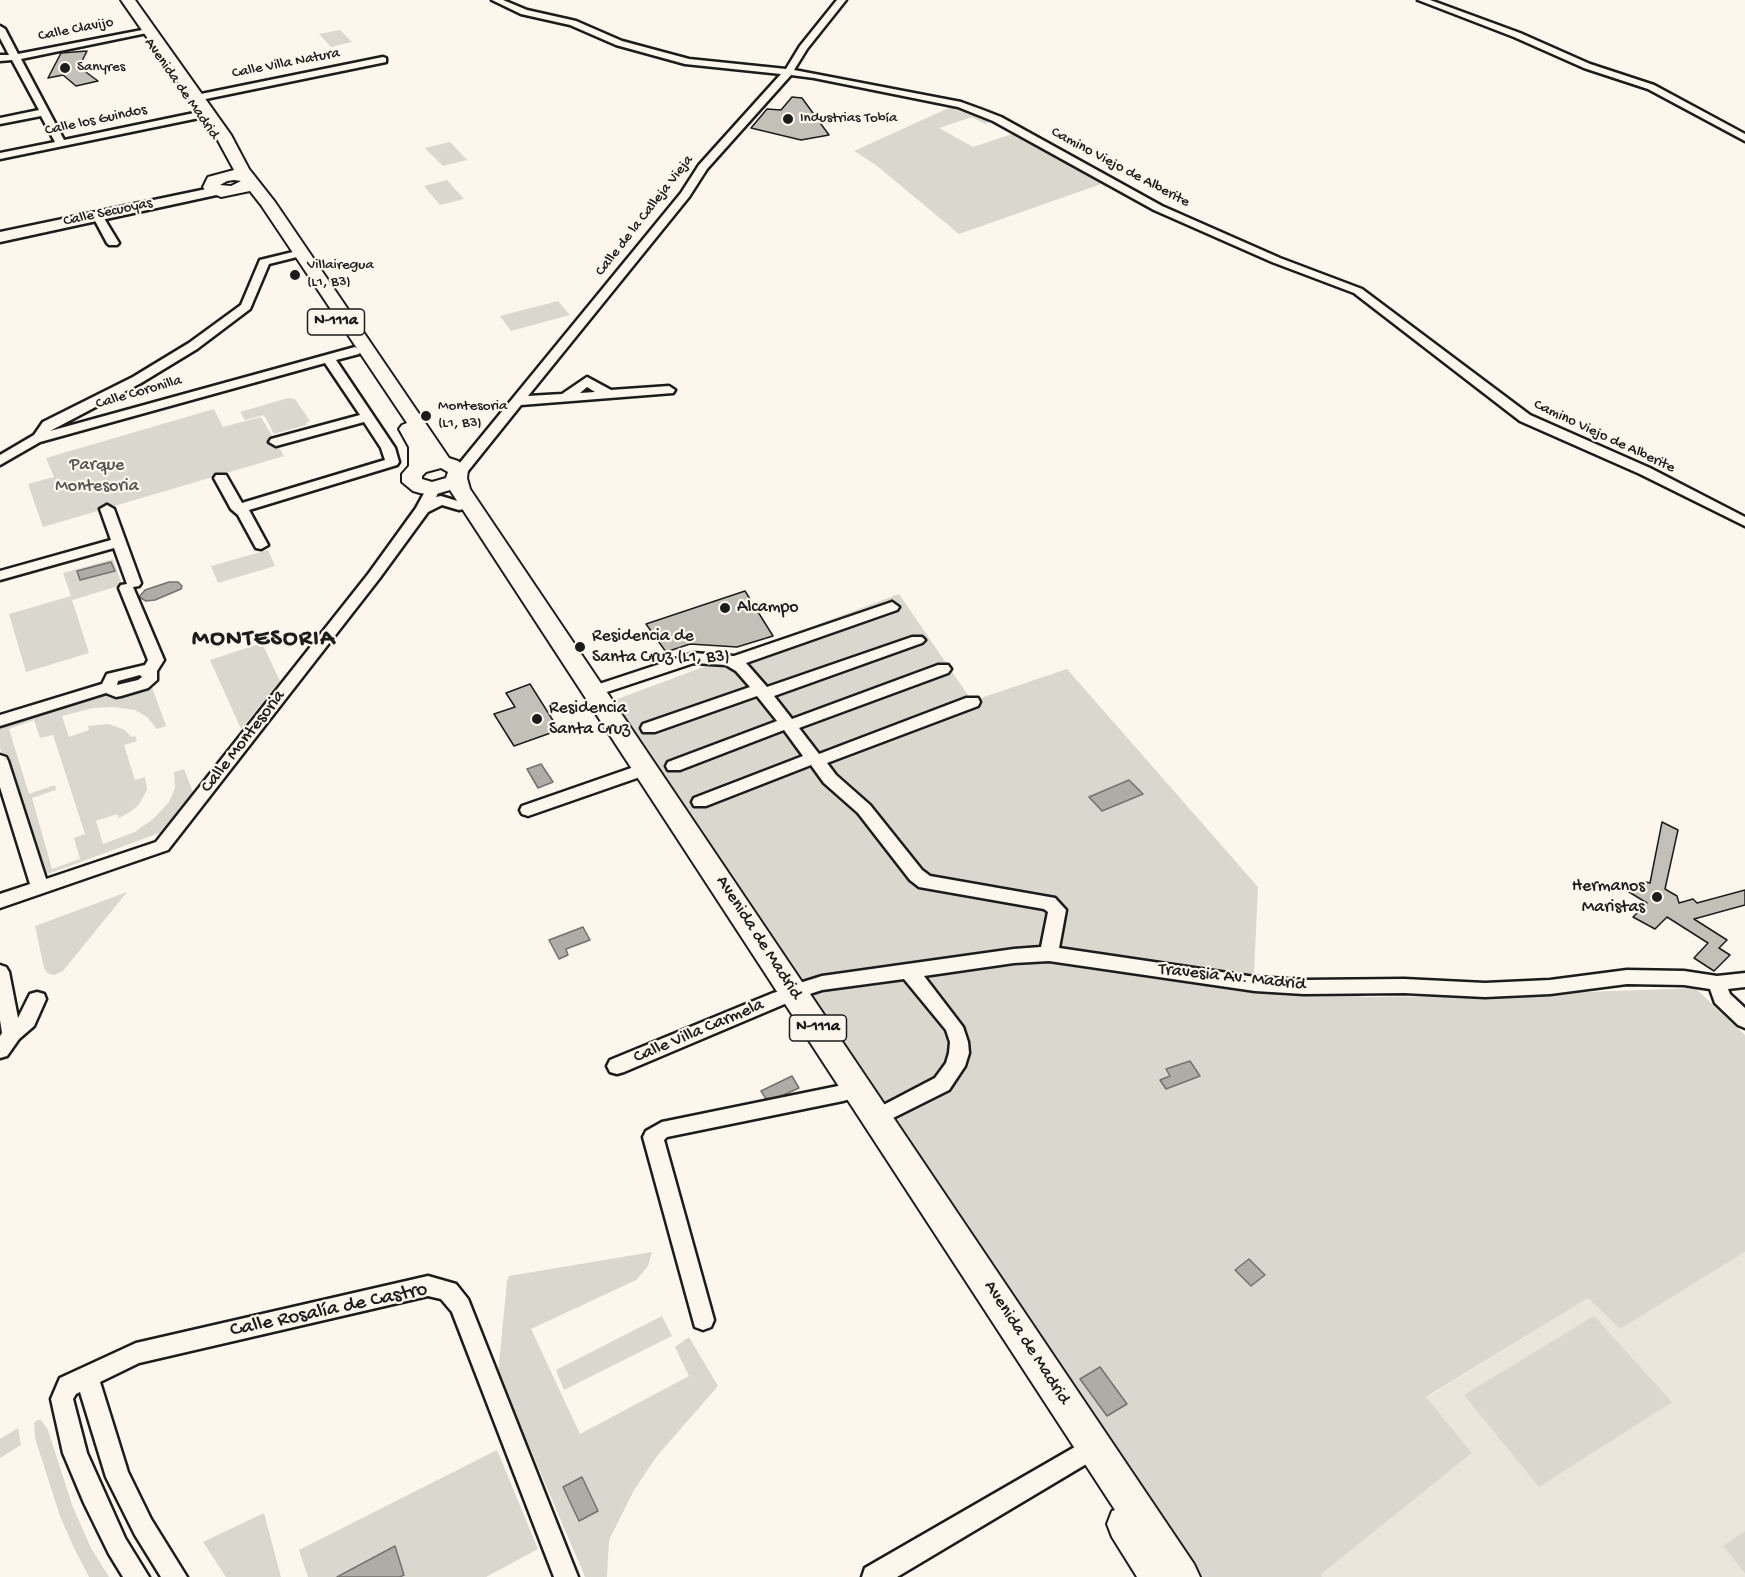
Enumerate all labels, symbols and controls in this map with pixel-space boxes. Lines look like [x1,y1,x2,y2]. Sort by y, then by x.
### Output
street label: Calle Clavijo [37,14,115,46]
street label: Avenida de Madrid [139,35,223,143]
street label: Calle Villa Natura [231,45,341,83]
place label: Sanyres [77,59,125,77]
marker: Sanyres [58,61,72,75]
street label: Calle los Guindos [44,101,148,141]
place label: Industrias Tobía [800,110,897,128]
marker: Industrias Tobía [781,112,795,126]
street label: Camino Viejo de Alberite [1048,124,1192,212]
street label: Calle de la Calleja Vieja [592,152,698,280]
street label: Calle Secuoyas [62,195,154,231]
place label: Villairegua (L1, B3) [307,257,374,292]
marker: Villairegua (L1, B3) [288,268,302,282]
road number: N-111a [308,309,364,335]
street label: Calle Coronilla [94,372,184,414]
street label: Camino Viejo de Alberite [1530,396,1678,478]
place label: Montesoria (L1, B3) [438,398,507,433]
marker: Montesoria (L1, B3) [419,409,433,423]
park label: Parque Montesoria [55,455,139,498]
place label: Alcampo [737,597,799,619]
marker: Alcampo [718,601,732,615]
district label: MONTESORIA [192,626,336,654]
place label: Residencia de Santa Cruz (L1, B3) [592,626,730,668]
marker: Residencia de Santa Cruz (L1, B3) [573,640,587,654]
street label: Calle Montesoria [197,686,291,798]
place label: Residencia Santa Cruz [549,698,630,740]
marker: Residencia Santa Cruz [530,712,544,726]
street label: Avenida de Madrid [710,872,806,1004]
place label: Hermanos Maristas [1572,876,1645,918]
marker: Hermanos Maristas [1650,890,1664,904]
street label: Travesia Av. Madrid [1157,960,1307,996]
street label: Calle Villa Carmela [631,995,767,1069]
road number: N-111a [790,1015,846,1041]
street label: Avenida de Madrid [978,1277,1074,1409]
street label: Calle Rosalía de Castro [228,1278,430,1344]

